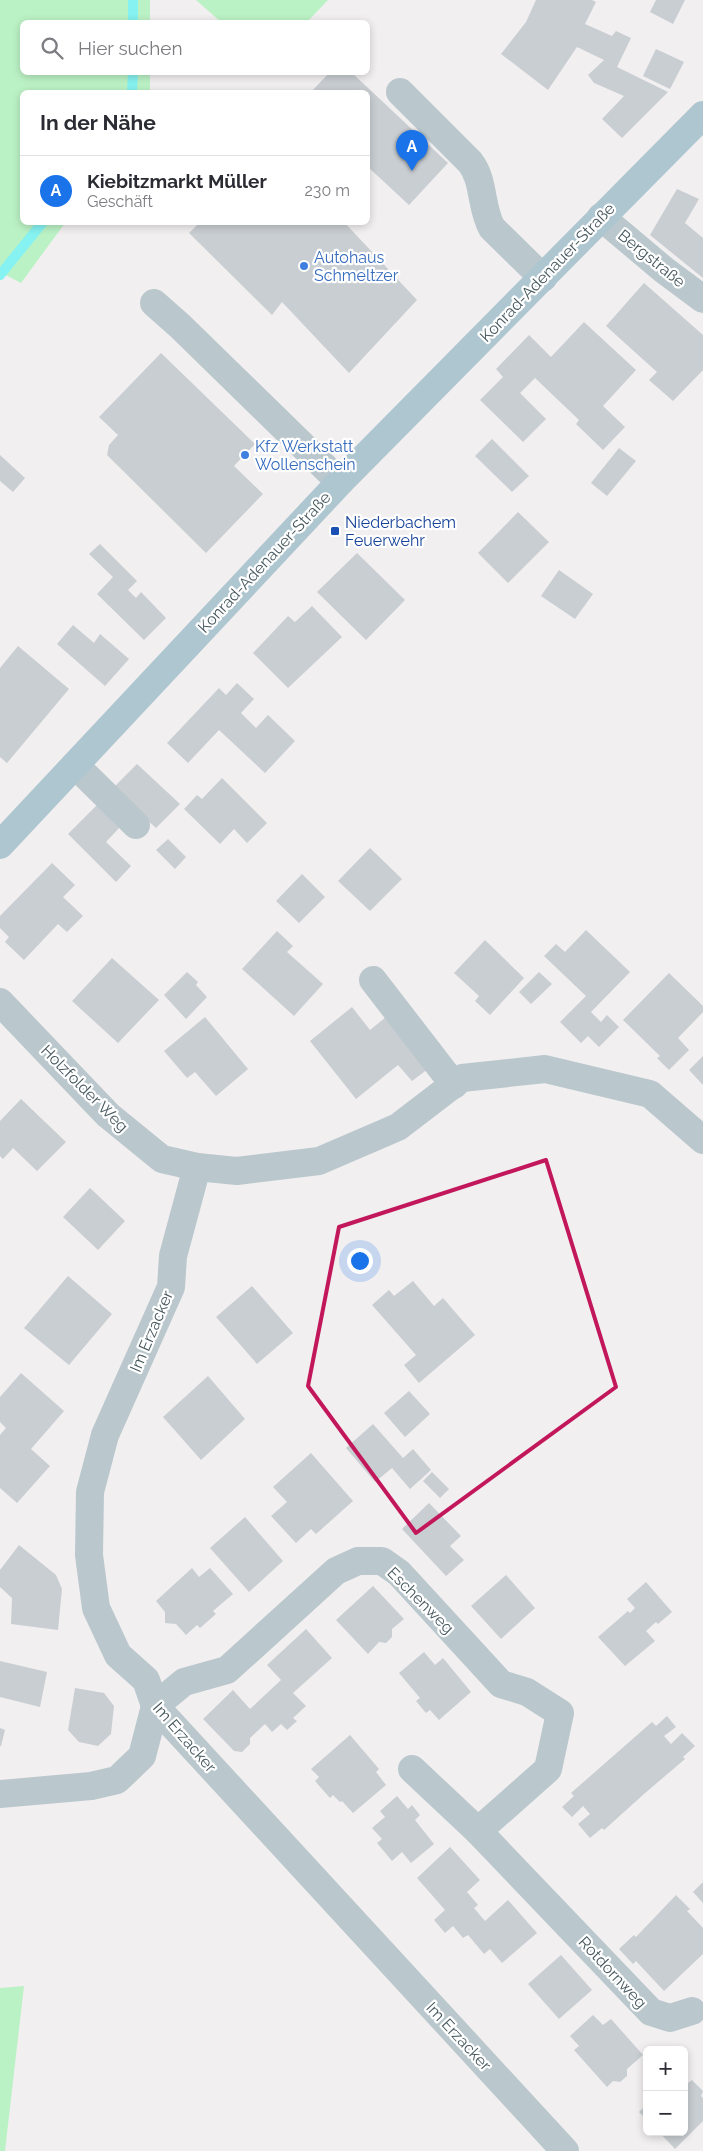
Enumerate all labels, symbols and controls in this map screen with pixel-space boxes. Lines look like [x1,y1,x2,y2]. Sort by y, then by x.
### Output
search box [20,20,370,75]
icon: search [38,34,66,62]
text: Hier suchen [78,37,183,59]
text: In der Nähe [40,110,156,135]
pin: A [396,130,428,171]
text: Kiebitzmarkt Müller [87,170,267,192]
text: A [51,181,61,200]
text: 230 m [305,181,350,200]
text: Geschäft [87,192,153,211]
street label: Konrad-Adenauer-Straße [476,199,619,346]
street label: Bergstraße [614,226,689,291]
place label: Autohaus Schmeltzer [314,248,399,285]
marker: Autohaus Schmeltzer [298,260,310,272]
place label: Kfz Werkstatt Wollenschein [255,437,356,474]
marker: Kfz Werkstatt Wollenschein [239,449,251,461]
street label: Konrad-Adenauer-Straße [194,488,335,637]
place label: Niederbachem Feuerwehr [345,513,456,550]
marker: Niederbachem Feuerwehr [329,525,341,537]
street label: Holzfolder Weg [37,1041,132,1136]
your location [347,1248,373,1274]
street label: Im Erzacker [126,1287,177,1375]
street label: Eschenweg [383,1563,458,1638]
street label: Im Erzacker [149,1698,220,1776]
street label: Rotdornweg [575,1933,651,2012]
street label: Im Erzacker [422,1998,495,2075]
map controls [643,2046,688,2136]
button: + [643,2046,688,2091]
button: − [643,2091,688,2136]

